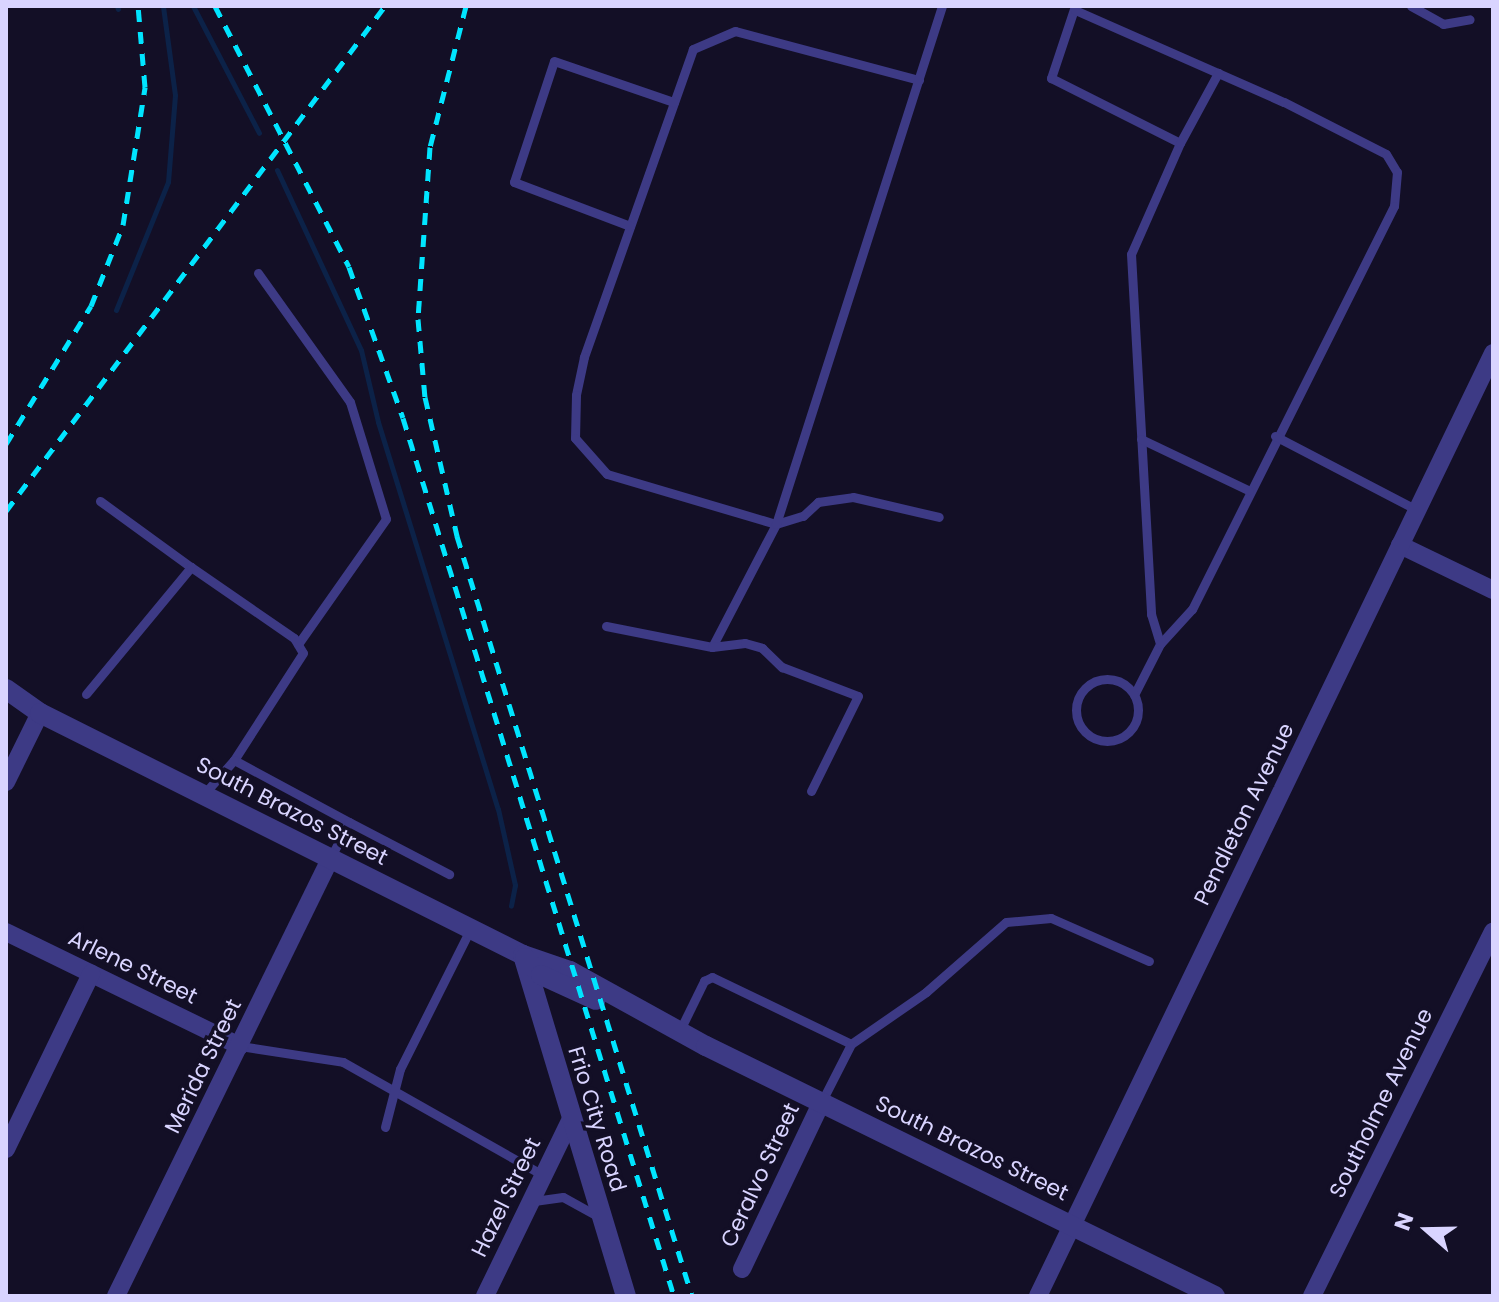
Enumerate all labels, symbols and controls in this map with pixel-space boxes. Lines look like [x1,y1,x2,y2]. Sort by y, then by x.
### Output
street label: Pendleton Avenue [1189,719,1299,909]
street label: South Brazos Street [192,751,392,871]
street label: Arlene Street [64,924,202,1010]
street label: Merida Street [159,994,247,1138]
street label: Southolme Avenue [1324,1004,1438,1202]
street label: Frio City Road [562,1043,632,1195]
street label: South Brazos Street [871,1090,1073,1206]
street label: Ceralvo Street [715,1099,805,1251]
street label: Hazel Street [466,1133,546,1261]
north arrow [1387,1190,1467,1270]
text: N [1387,1209,1421,1235]

